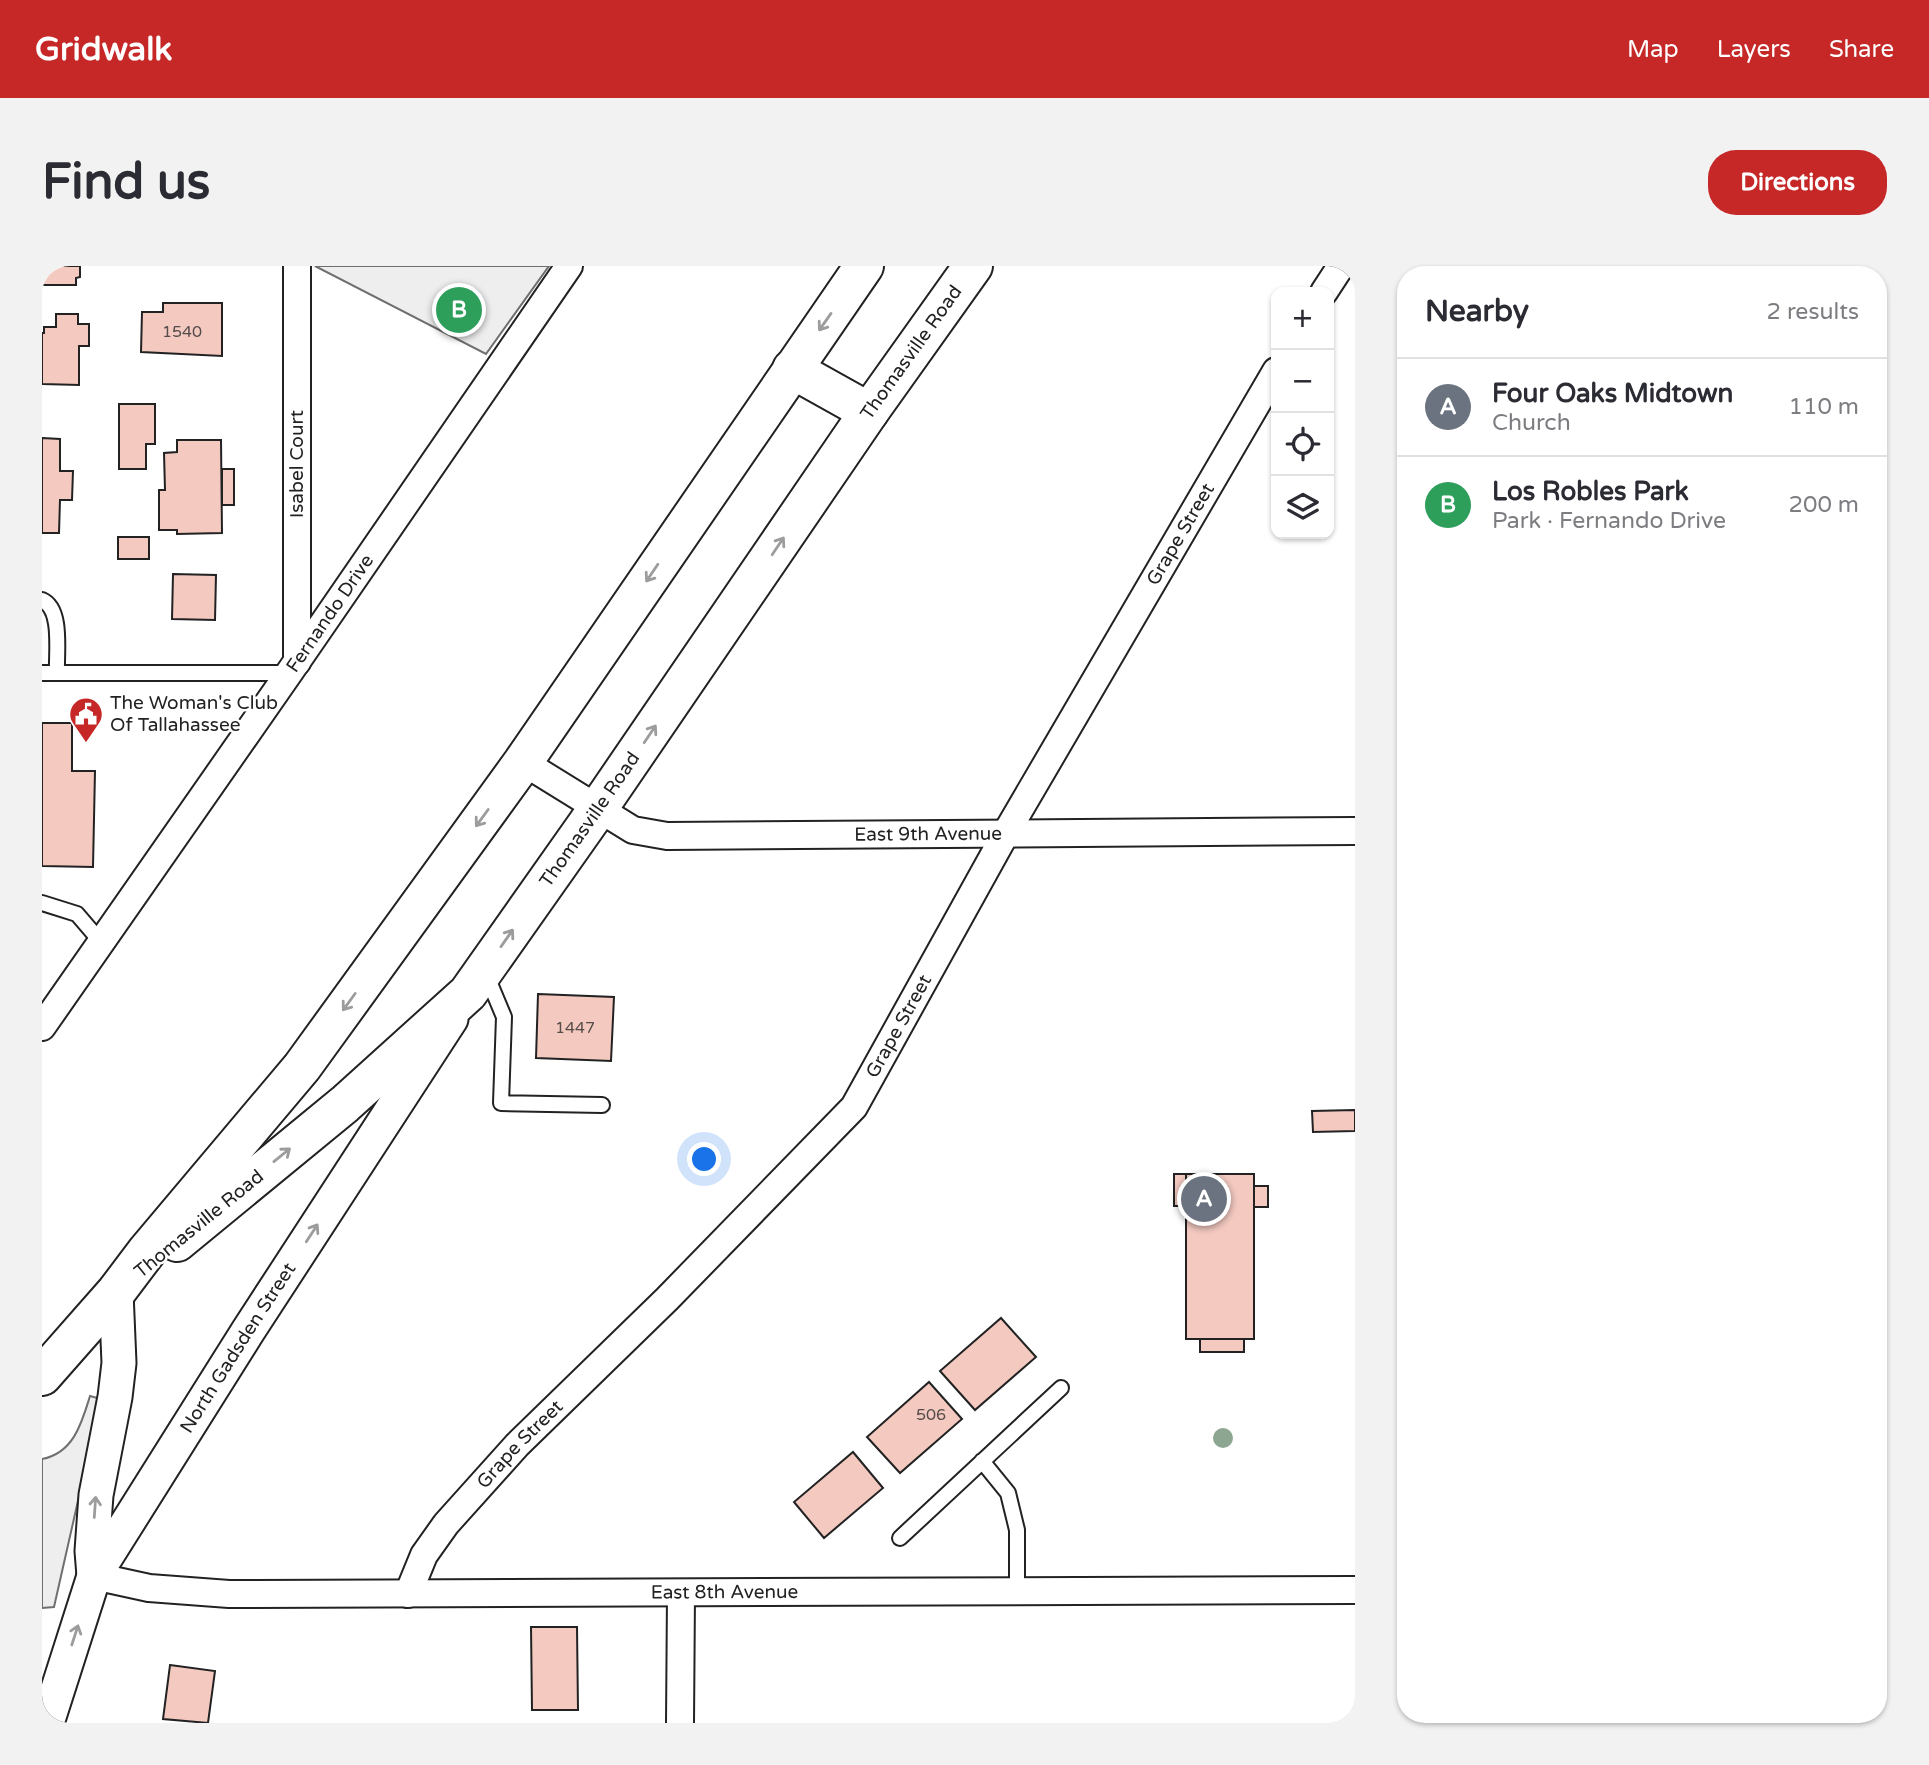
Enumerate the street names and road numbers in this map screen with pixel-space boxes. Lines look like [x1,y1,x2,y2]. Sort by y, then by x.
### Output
street label: Thomasville Road [856,281,967,424]
street label: Isabel Court [286,410,308,518]
street label: Grape Street [1142,479,1219,589]
street label: Fernando Drive [282,550,378,676]
street label: Thomasville Road [535,748,644,891]
street label: East 9th Avenue [854,823,1002,846]
street label: Grape Street [861,971,936,1082]
street label: Thomasville Road [130,1165,268,1283]
street label: North Gadsden Street [176,1259,300,1437]
street label: Grape Street [472,1395,568,1493]
street label: East 8th Avenue [651,1581,798,1604]

